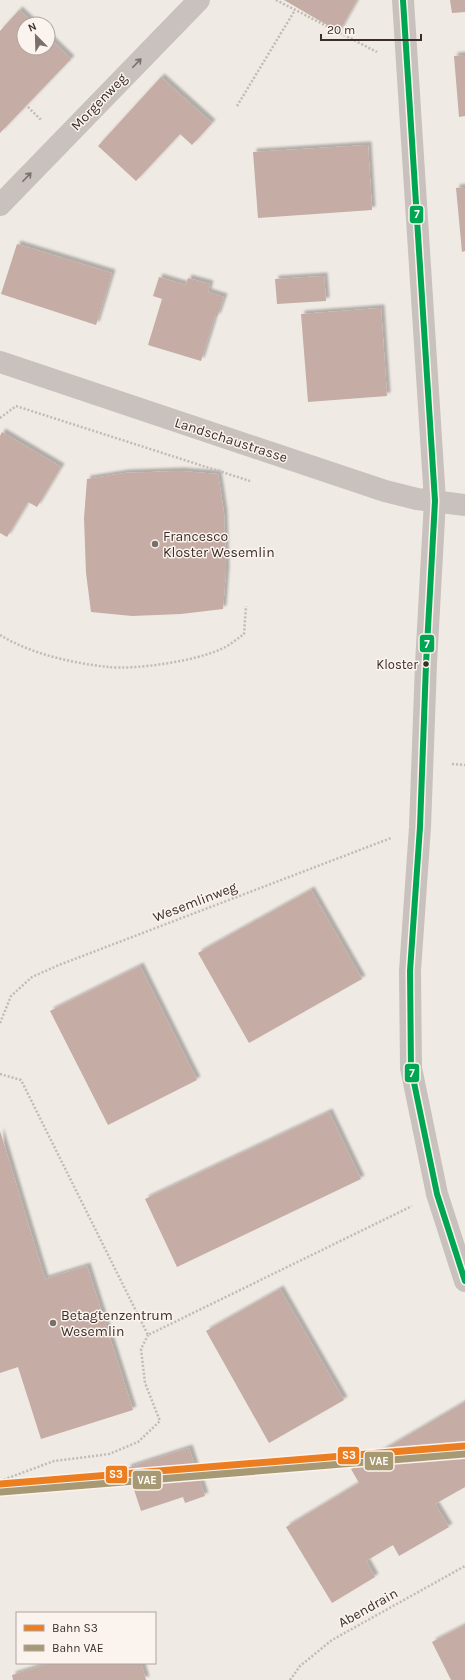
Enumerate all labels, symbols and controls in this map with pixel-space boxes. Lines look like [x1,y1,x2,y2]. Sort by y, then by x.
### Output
north arrow [16,16,56,56]
scale bar [321,16,421,42]
text: N [26,20,38,35]
text: 20 m [327,23,355,37]
one-way arrow [132,58,142,68]
street label: Morgenweg [67,70,131,134]
one-way arrow [22,172,32,182]
line badge: 7 [409,205,424,224]
text: 7 [414,208,420,221]
street label: Landschaustrasse [172,414,290,466]
place label: Francesco Kloster Wesemlin [163,528,275,561]
marker: Francesco Kloster Wesemlin [150,539,160,549]
line badge: 7 [419,634,435,653]
text: 7 [424,638,430,651]
place label: Kloster [376,657,418,672]
marker: Kloster [421,659,431,669]
street label: Wesemlinweg [151,878,240,926]
line badge: 7 [404,1063,420,1083]
text: 7 [409,1067,415,1080]
place label: Betagtenzentrum Wesemlin [61,1307,173,1340]
marker: Betagtenzentrum Wesemlin [48,1318,58,1328]
line badge: S3 [337,1446,360,1465]
text: S3 [342,1449,356,1462]
line badge: VAE [364,1451,394,1471]
text: VAE [369,1455,389,1468]
line badge: S3 [105,1465,128,1484]
text: S3 [109,1468,123,1481]
line badge: VAE [132,1470,162,1490]
text: VAE [137,1474,157,1487]
street label: Abendrain [335,1585,401,1631]
legend [16,1612,156,1664]
text: Bahn S3 [52,1621,98,1635]
text: Bahn VAE [52,1641,103,1655]

